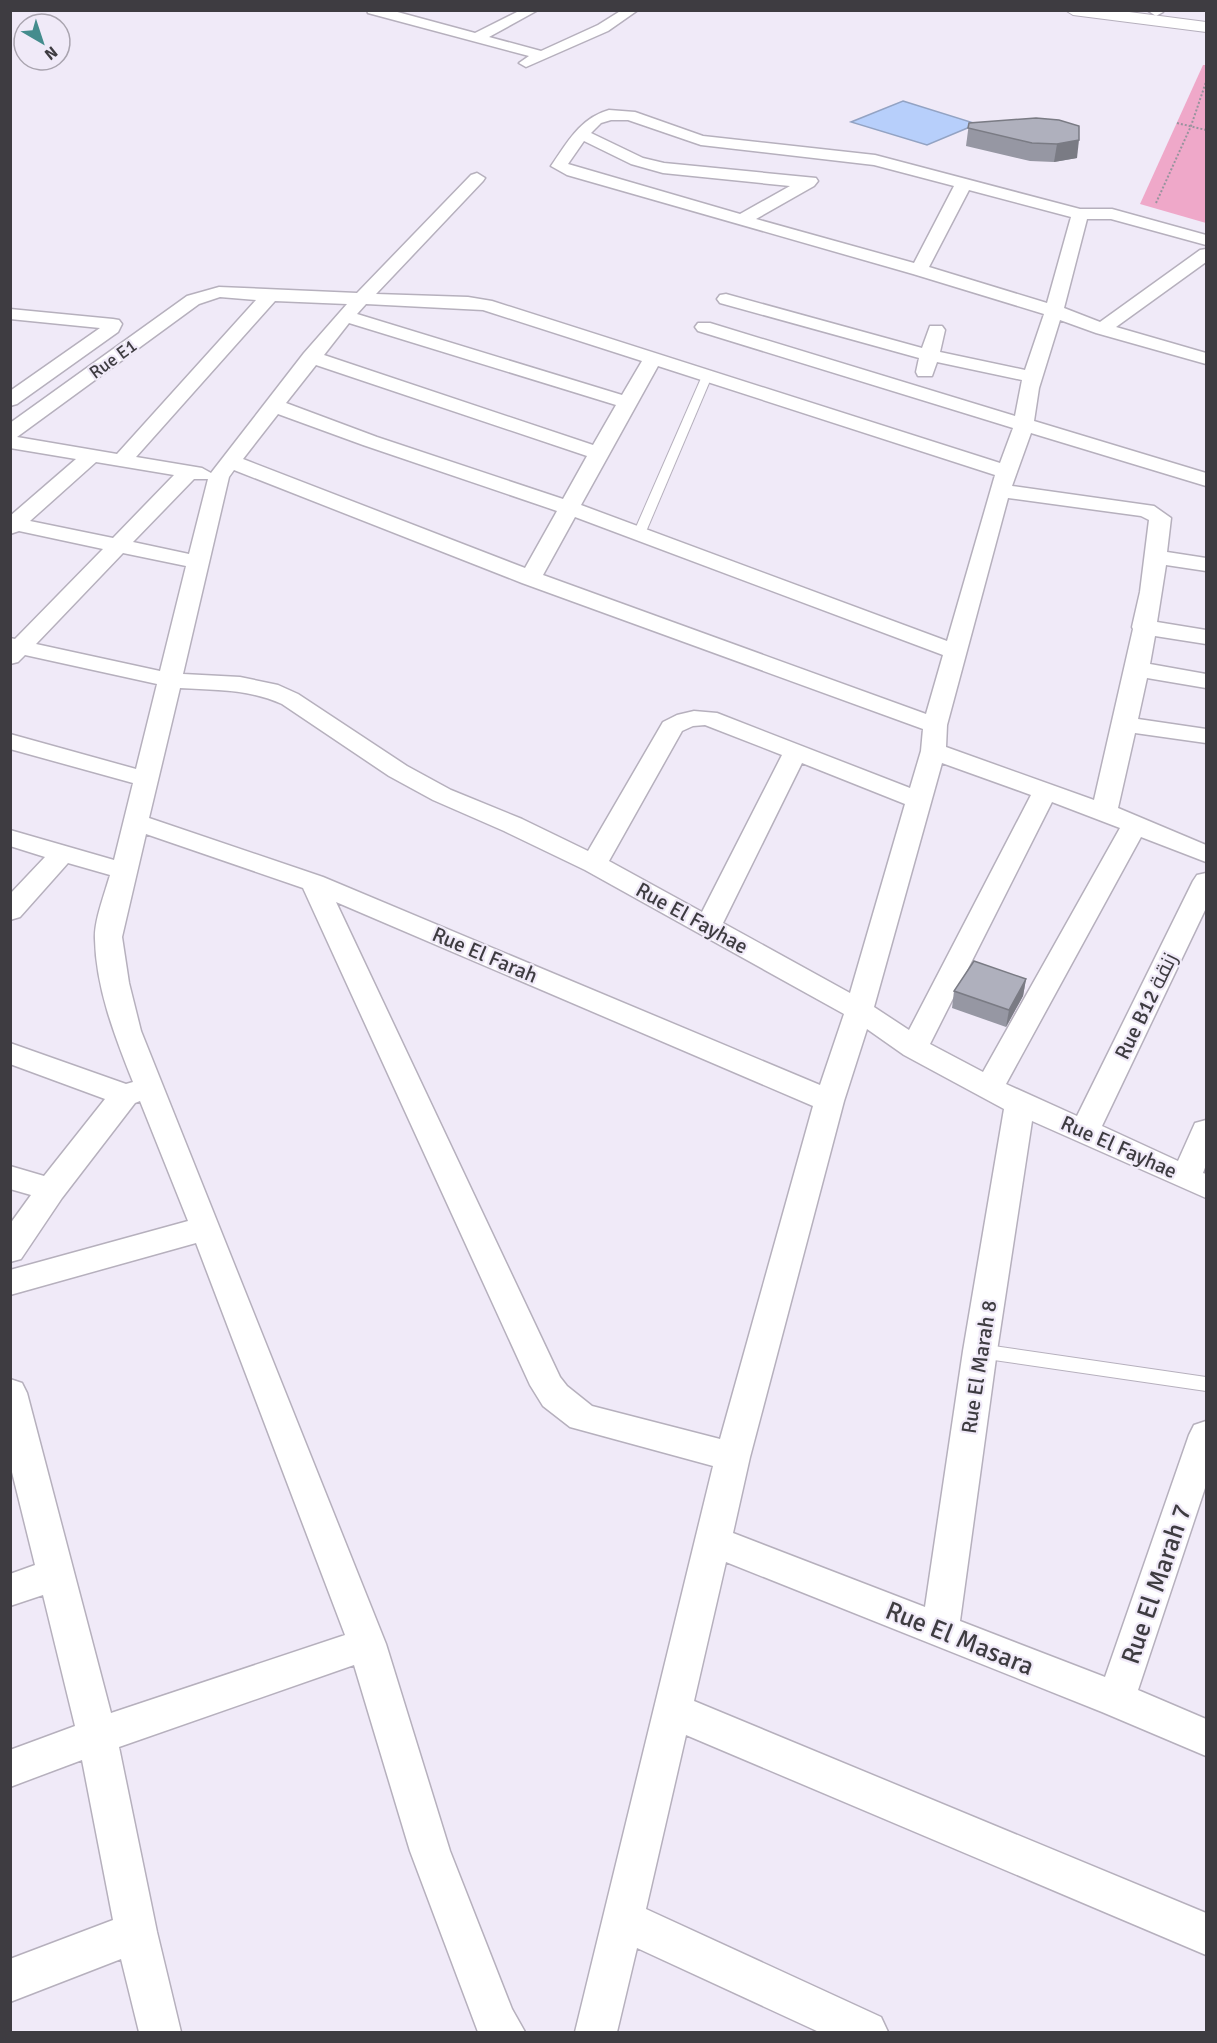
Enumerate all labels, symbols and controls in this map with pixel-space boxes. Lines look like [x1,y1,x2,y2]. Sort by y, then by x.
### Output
north arrow [12,12,72,72]
text: N [40,42,61,64]
street label: Rue E1 [85,334,141,384]
street label: Rue El Fayhae [631,876,753,960]
street label: Rue El Farah [428,921,542,989]
street label: Rue B12 زنقة [1109,948,1183,1064]
street label: Rue El Fayhae [1057,1110,1181,1184]
street label: Rue El Marah 8 [956,1298,1002,1436]
street label: Rue El Marah 7 [1115,1500,1199,1668]
street label: Rue El Masara [881,1595,1039,1683]

